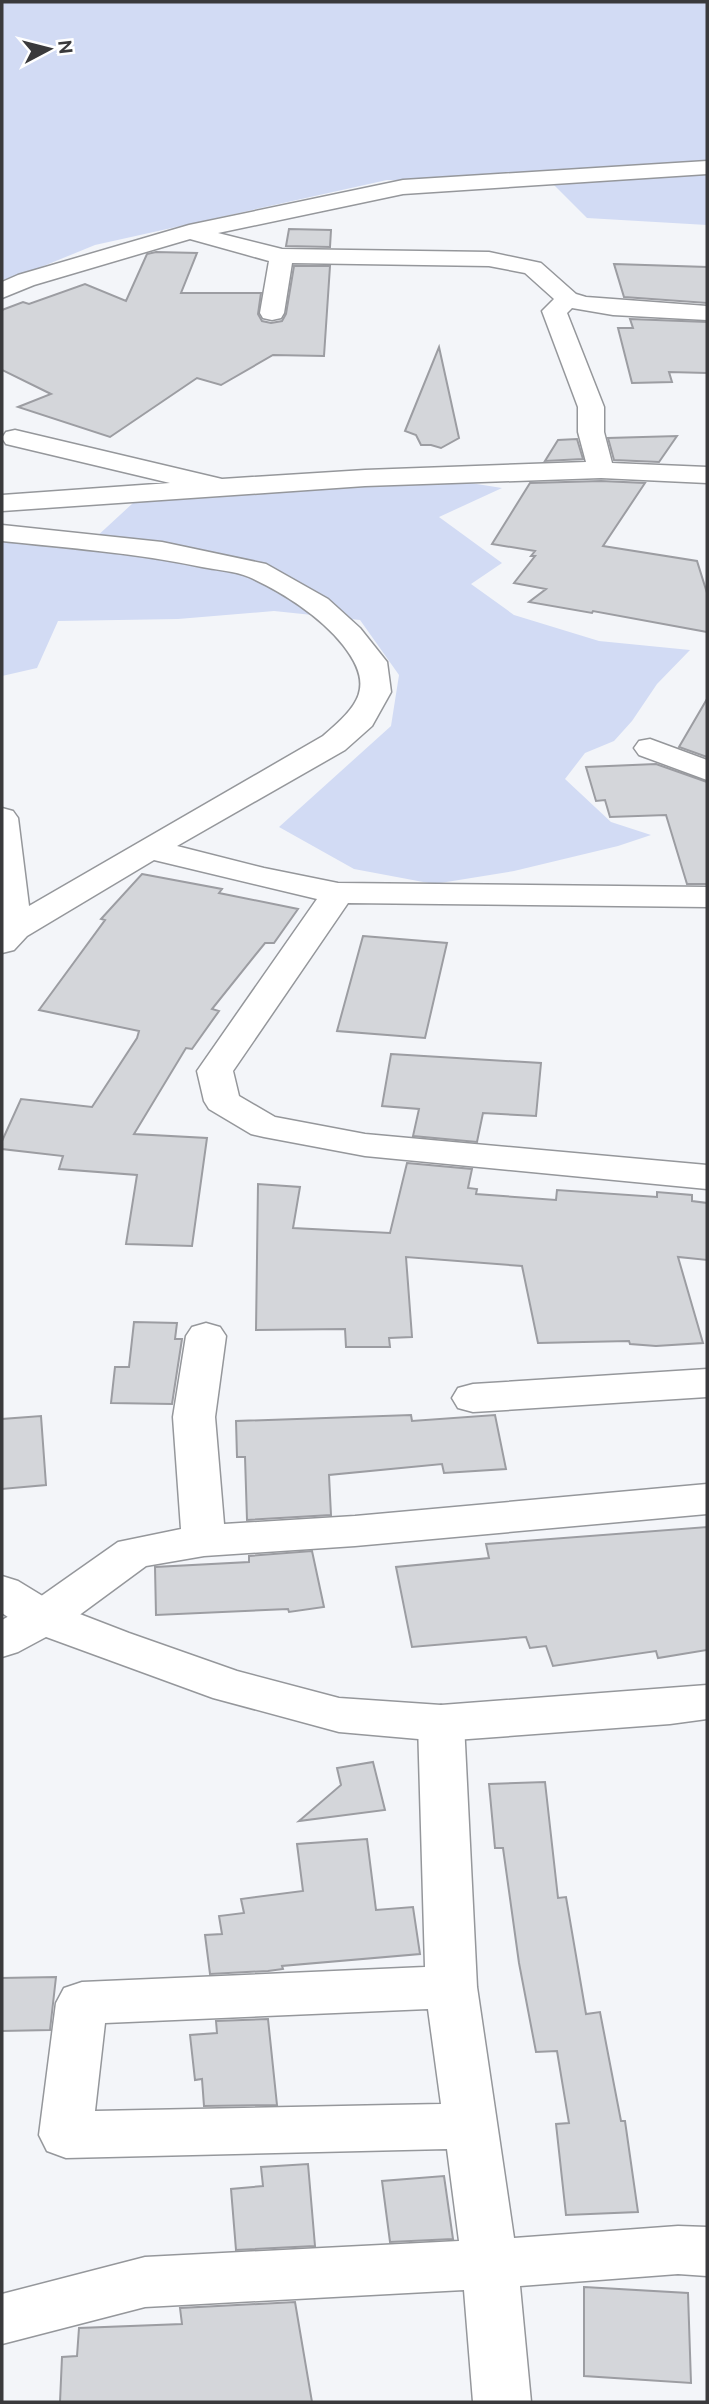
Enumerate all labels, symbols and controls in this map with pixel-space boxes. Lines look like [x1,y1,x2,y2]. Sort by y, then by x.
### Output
north arrow [14,14,84,84]
text: N [54,39,78,55]

